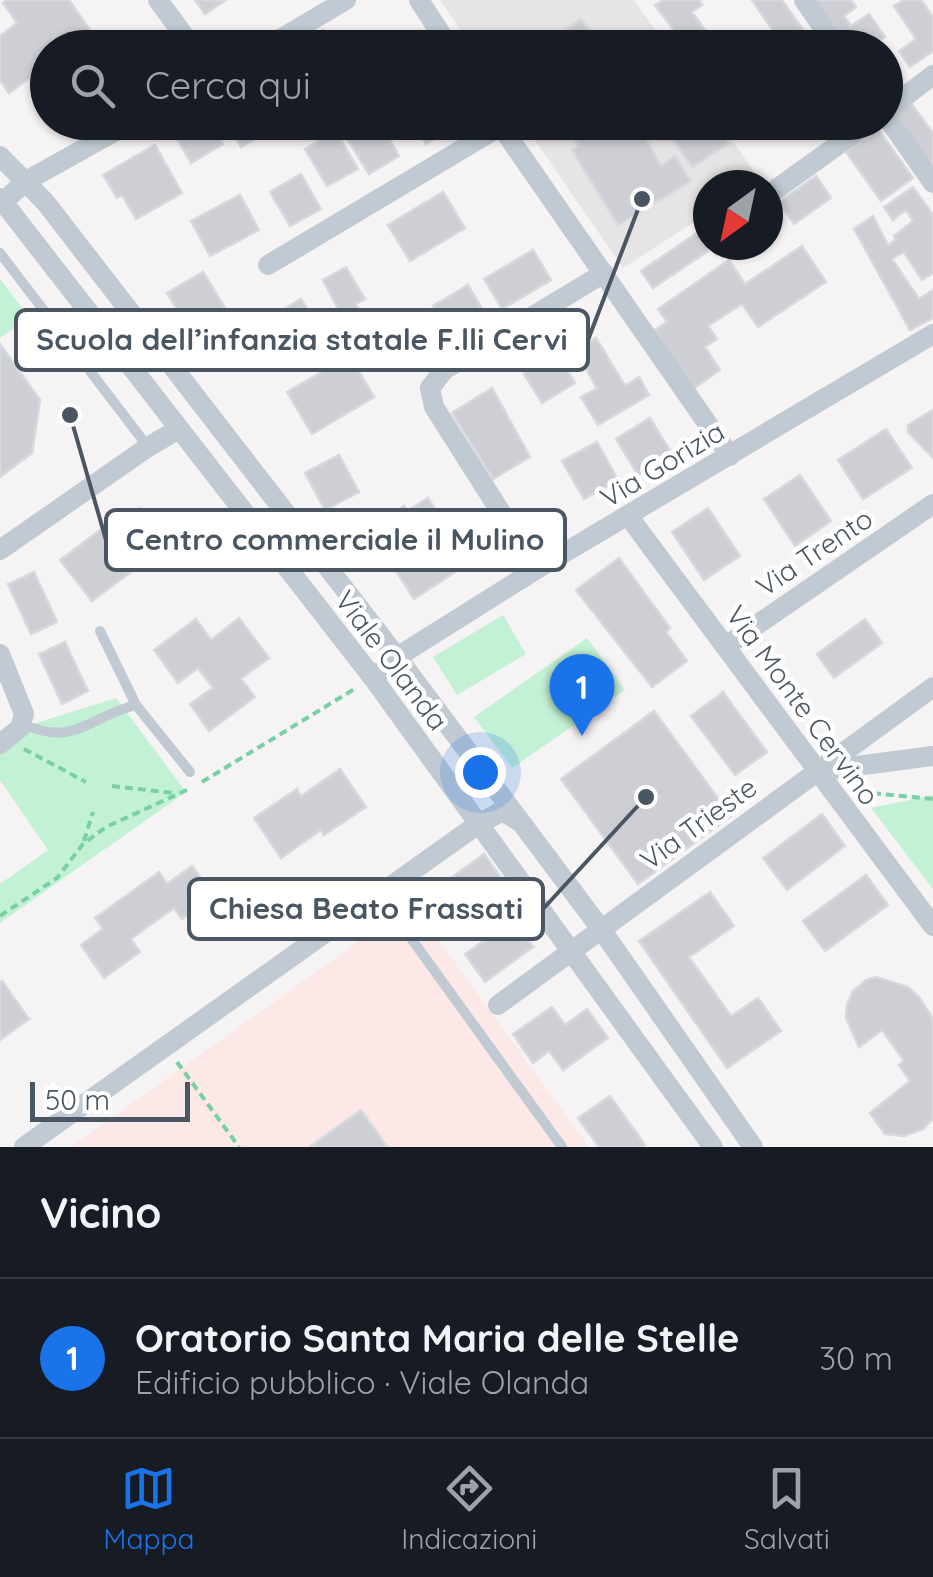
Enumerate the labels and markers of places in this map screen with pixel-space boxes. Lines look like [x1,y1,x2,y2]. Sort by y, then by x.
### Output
callout: Scuola dell’infanzia statale F.lli Cervi [16,310,588,370]
callout: Centro commerciale il Mulino [106,510,565,570]
pin: 1 [550,654,614,736]
callout: Chiesa Beato Frassati [189,879,543,939]

